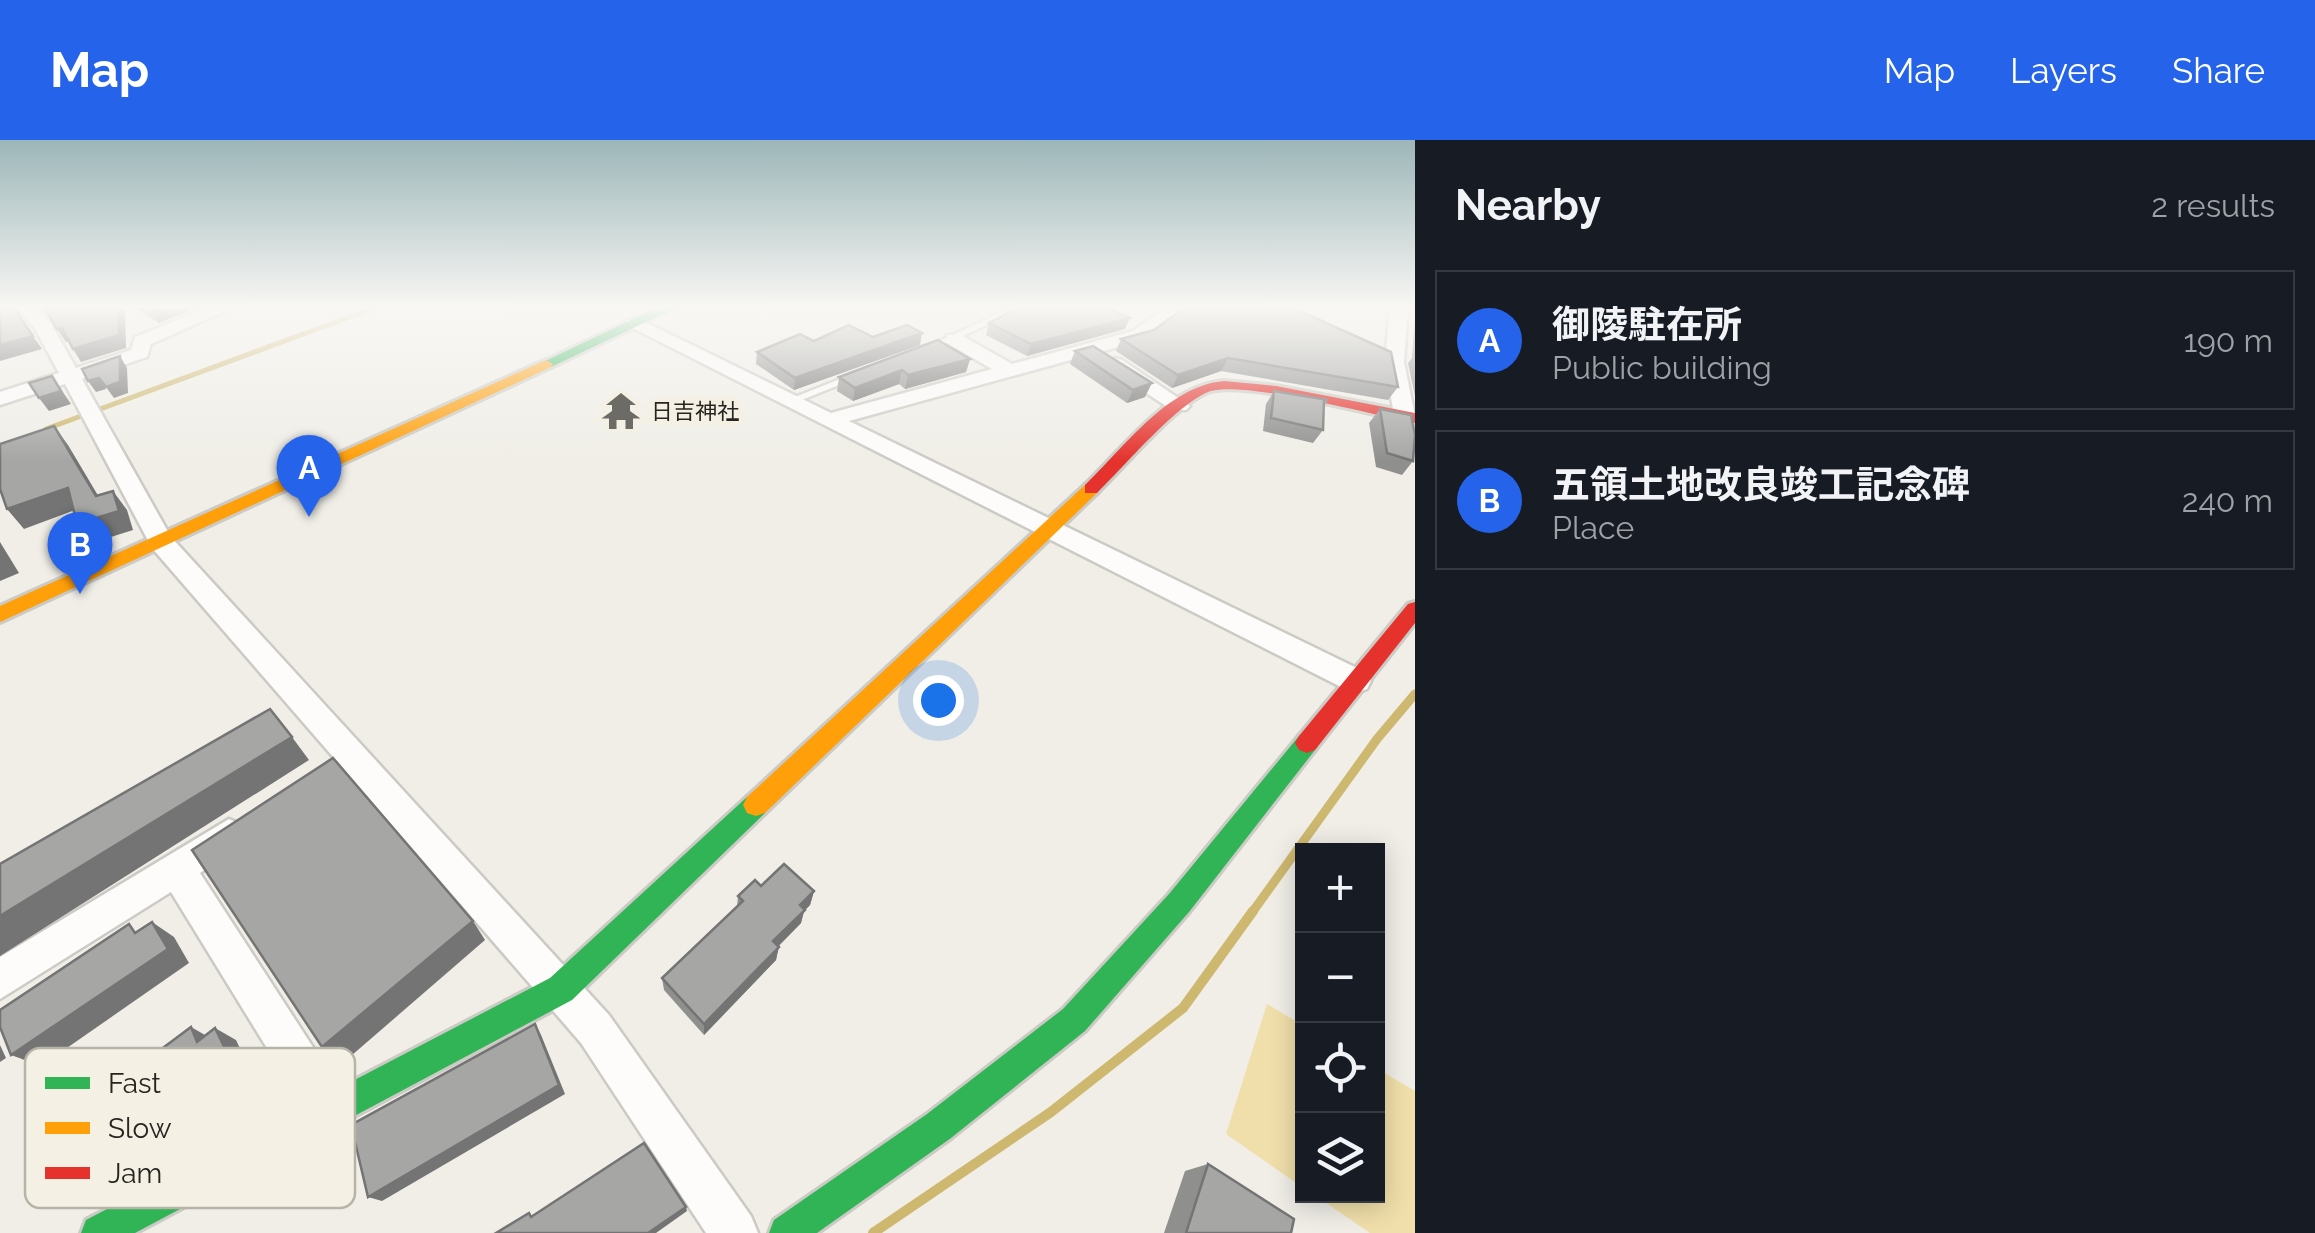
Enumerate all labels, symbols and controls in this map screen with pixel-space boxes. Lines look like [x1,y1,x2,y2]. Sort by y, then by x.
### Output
text: Map [50,42,149,98]
text: Map [1884,50,1955,91]
text: Layers [2010,50,2117,91]
text: Share [2172,50,2265,91]
text: Nearby [1455,181,1601,230]
text: 2 results [2151,187,2275,224]
text: 御陵駐在所 [1552,302,1742,347]
text: A [1479,322,1500,359]
text: 190 m [2183,322,2273,359]
text: Public building [1552,349,1772,386]
temple icon: 日吉神社 [600,390,642,432]
place label: 日吉神社 [651,398,739,424]
pin: A [276,434,342,517]
text: 五領土地改良竣工記念碑 [1552,462,1970,507]
text: B [1479,482,1500,519]
text: 240 m [2182,482,2273,519]
text: Place [1552,509,1634,546]
pin: B [48,512,112,594]
your location [913,675,964,726]
map controls [1295,843,1385,1203]
button: + [1295,843,1385,933]
button: − [1295,933,1385,1023]
button: locate [1295,1023,1385,1113]
legend [25,1048,355,1208]
text: Fast [108,1067,161,1100]
text: Slow [108,1112,172,1145]
button: layers [1295,1113,1385,1203]
text: Jam [108,1157,162,1190]

